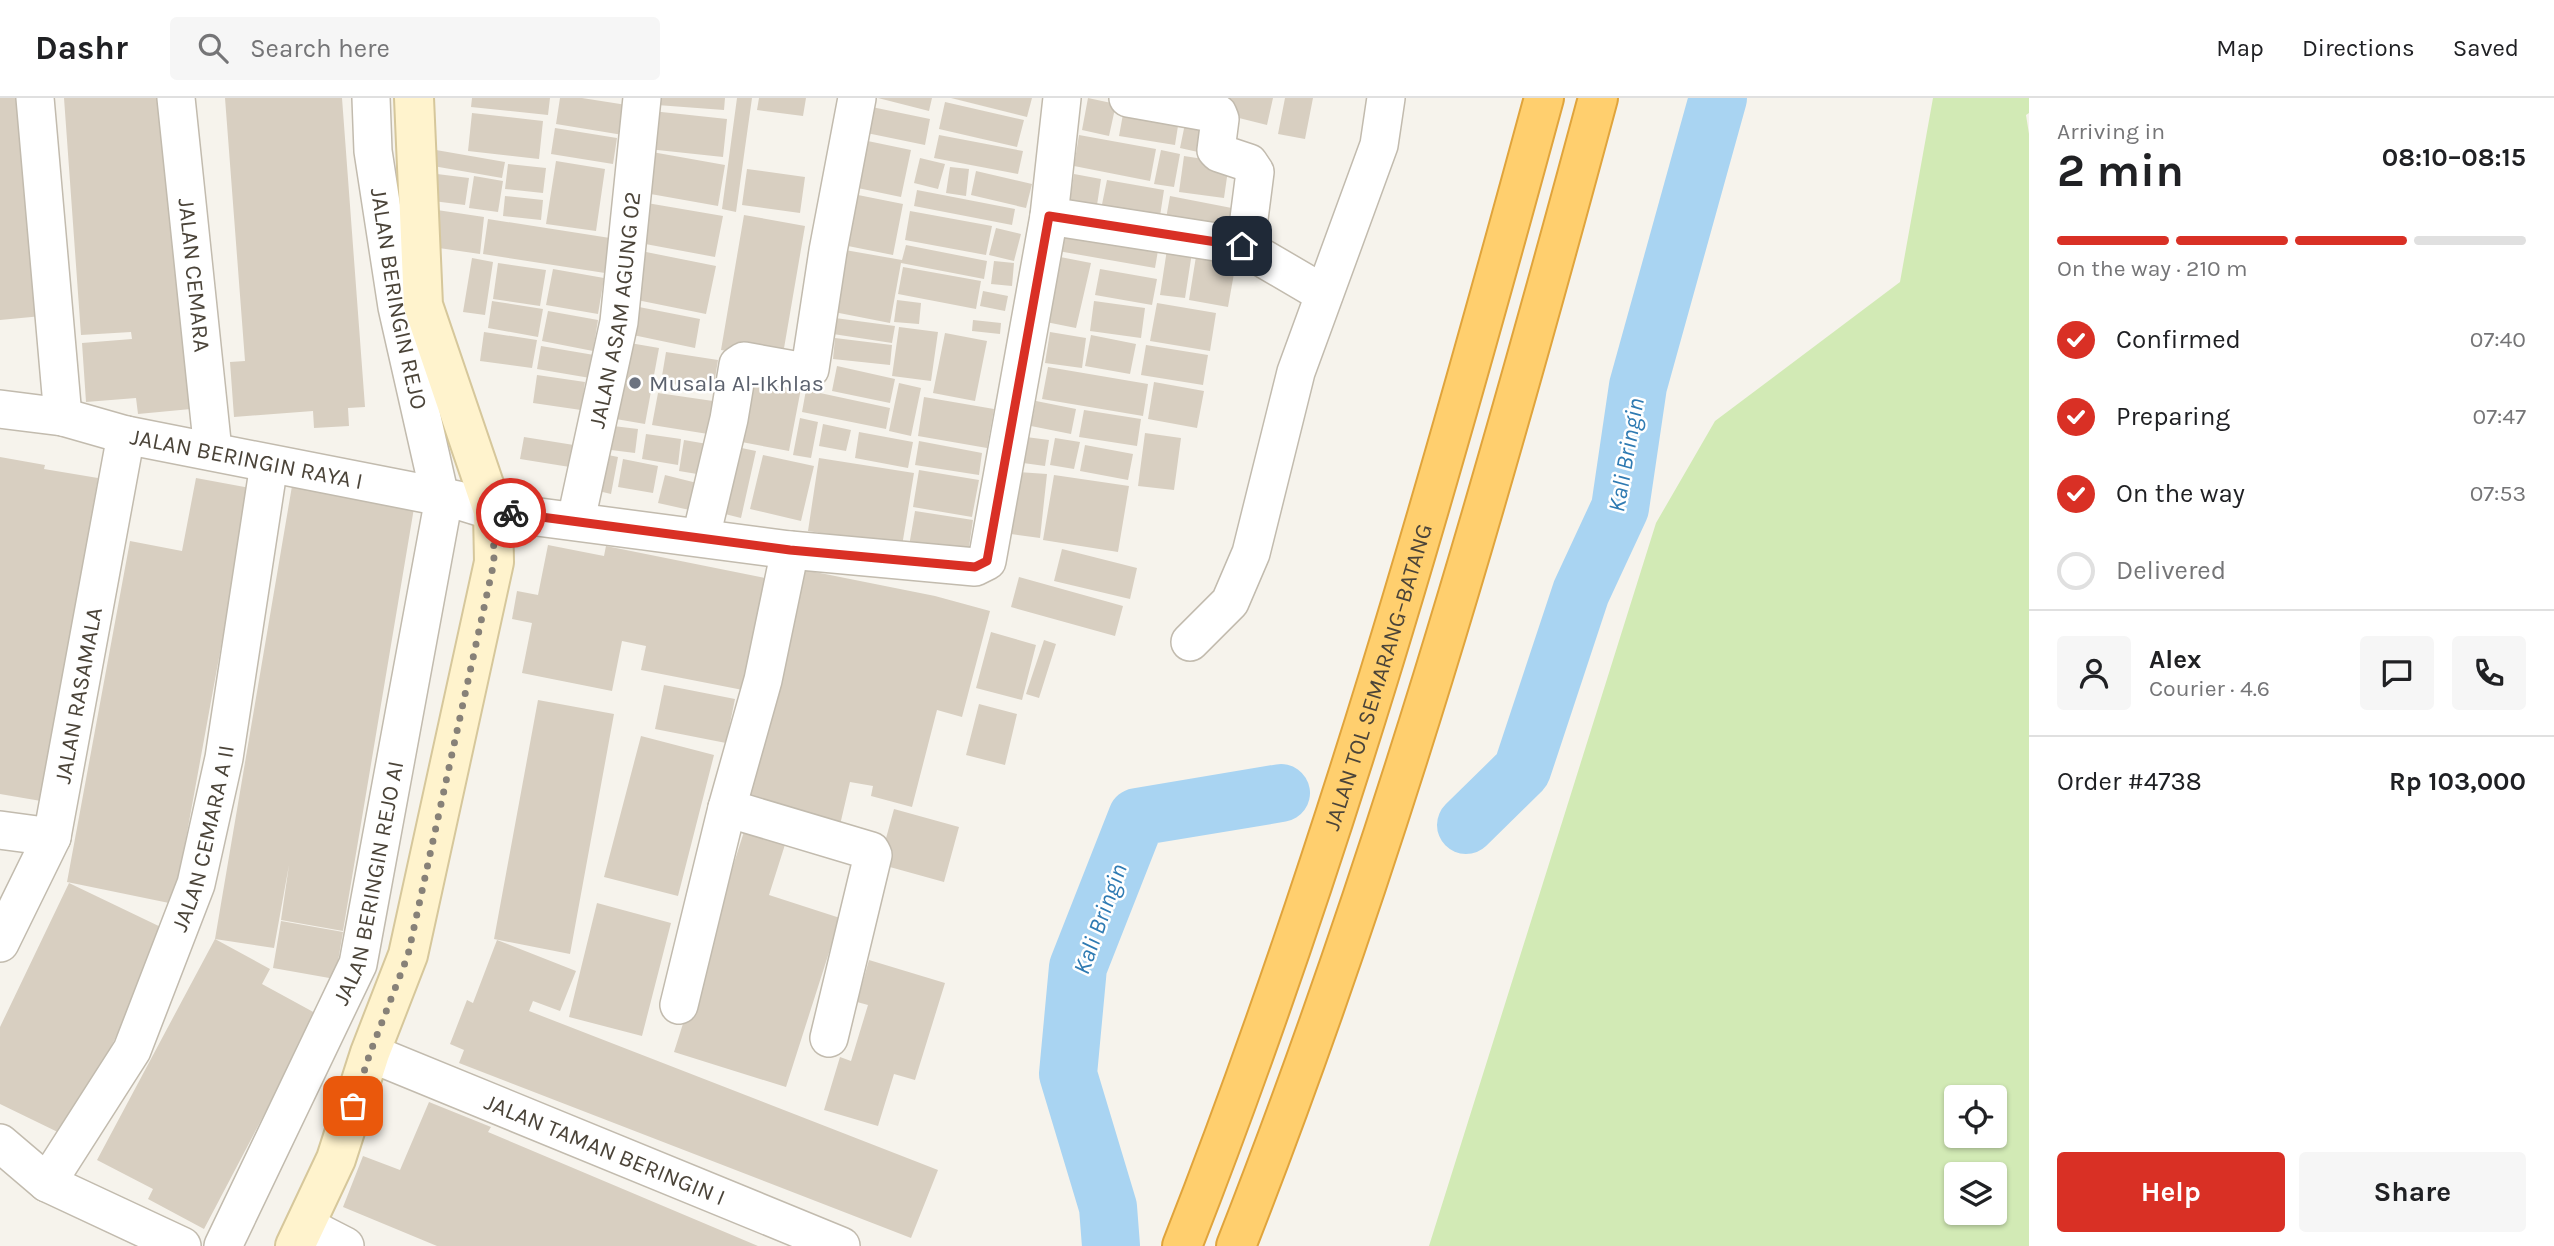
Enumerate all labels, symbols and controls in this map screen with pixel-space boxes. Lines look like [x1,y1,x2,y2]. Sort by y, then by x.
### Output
search box [170,17,660,80]
text: Dashr [35,29,128,67]
icon: search [194,29,232,67]
text: Search here [250,33,390,64]
text: Map [2216,34,2264,62]
text: Directions [2302,34,2415,62]
text: Saved [2453,34,2519,62]
text: Arriving in [2057,118,2165,145]
text: 08:10–08:15 [2382,142,2526,173]
text: 2 min [2057,144,2184,198]
street label: JALAN BERINGIN REJO [365,186,433,412]
street label: JALAN ASAM AGUNG 02 [583,190,646,431]
street label: JALAN CEMARA [173,197,216,353]
pin [1212,216,1272,276]
icon: home [1223,227,1261,265]
text: On the way · 210 m [2057,255,2248,282]
icon: check [2057,321,2095,359]
text: Confirmed [2116,324,2241,355]
text: 07:40 [2470,326,2526,353]
place label: Musala Al-Ikhlas [649,370,824,397]
marker: Musala Al-Ikhlas [627,375,643,391]
water label: Kali Bringin [1602,396,1650,514]
icon: check [2057,398,2095,436]
text: Preparing [2116,401,2230,432]
text: 07:47 [2473,403,2526,430]
street label: JALAN BERINGIN RAYA I [128,423,365,495]
icon: check [2057,475,2095,513]
courier [476,478,546,548]
text: On the way [2116,478,2245,509]
text: 07:53 [2470,480,2526,507]
icon: bike [492,494,530,532]
street label: JALAN TOL SEMARANG–BATANG [1318,520,1438,834]
text: Delivered [2116,555,2226,586]
street label: JALAN RASAMALA [49,605,108,786]
button: person [2057,636,2131,710]
button: chat [2360,636,2434,710]
button: phone [2452,636,2526,710]
text: Alex [2149,644,2201,675]
text: Courier · 4.6 [2149,675,2270,702]
street label: JALAN CEMARA A II [166,743,239,935]
street label: JALAN BERINGIN REJO AI [327,759,409,1009]
text: Order #4738 [2057,766,2202,797]
text: Rp 103,000 [2389,766,2526,797]
water label: Kali Bringin [1067,860,1133,978]
pin [323,1076,383,1136]
map controls [1944,1085,2007,1225]
button: locate [1944,1085,2007,1148]
icon: bag [334,1087,372,1125]
street label: JALAN TAMAN BERINGIN I [481,1088,729,1211]
button: Help [2057,1152,2285,1232]
button: Share [2299,1152,2526,1232]
button: layers [1944,1162,2007,1225]

